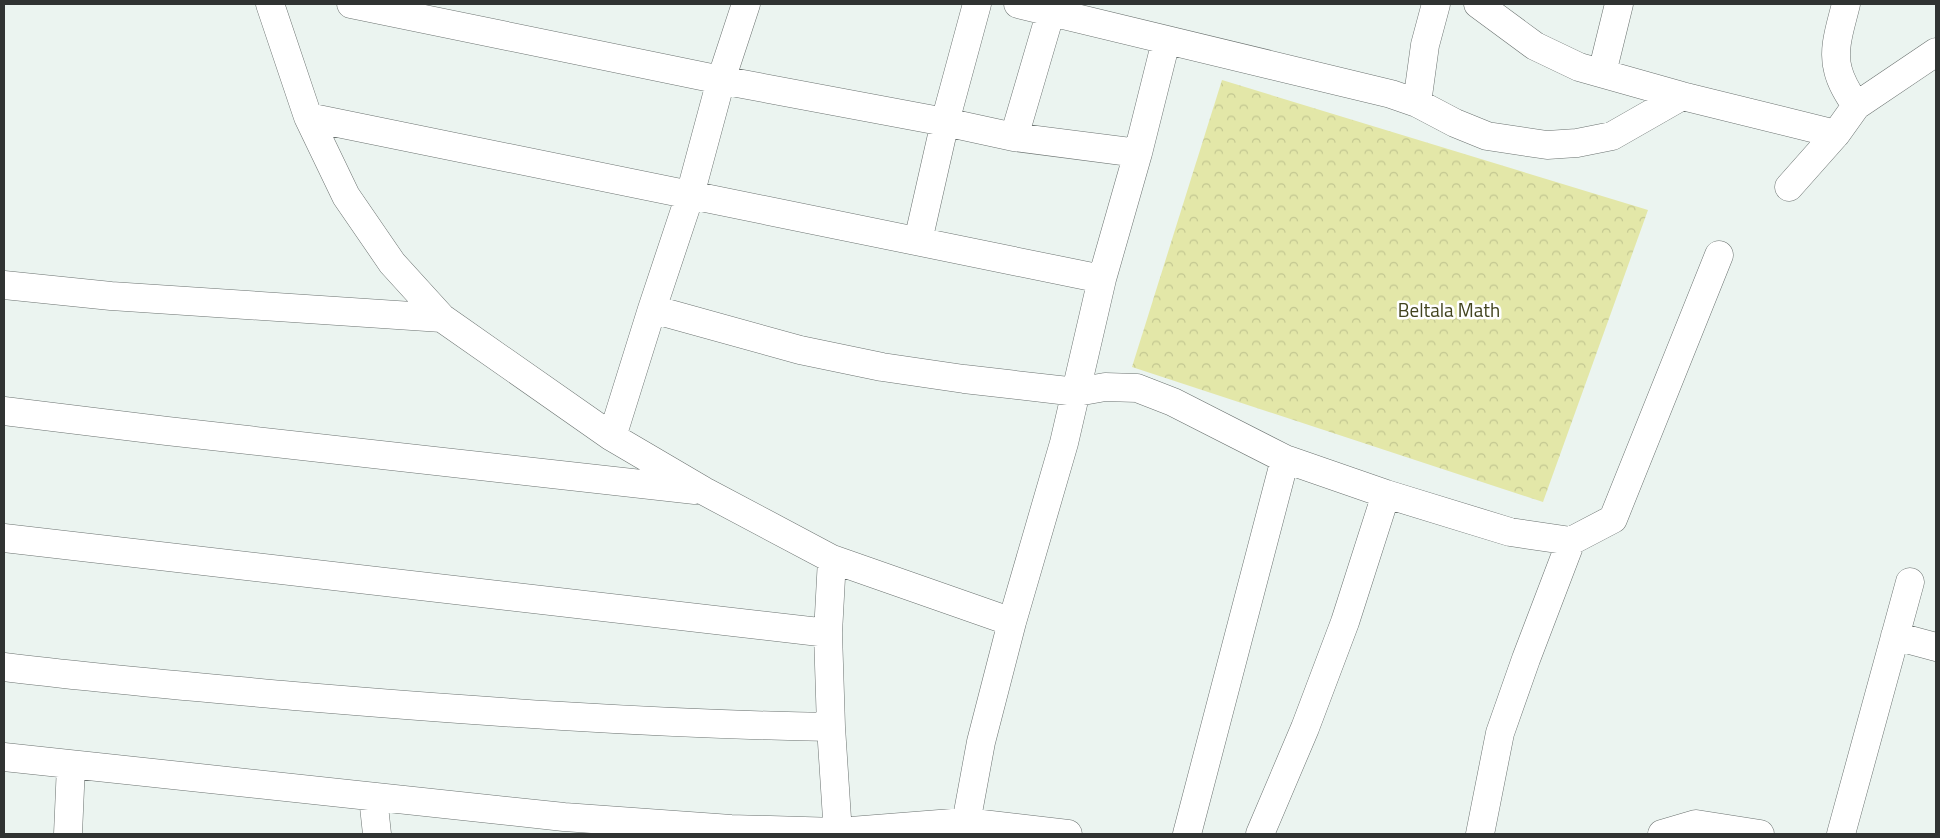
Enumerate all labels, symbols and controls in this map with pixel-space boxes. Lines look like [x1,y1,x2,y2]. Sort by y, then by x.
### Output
park label: Beltala Math [1398,295,1500,324]

